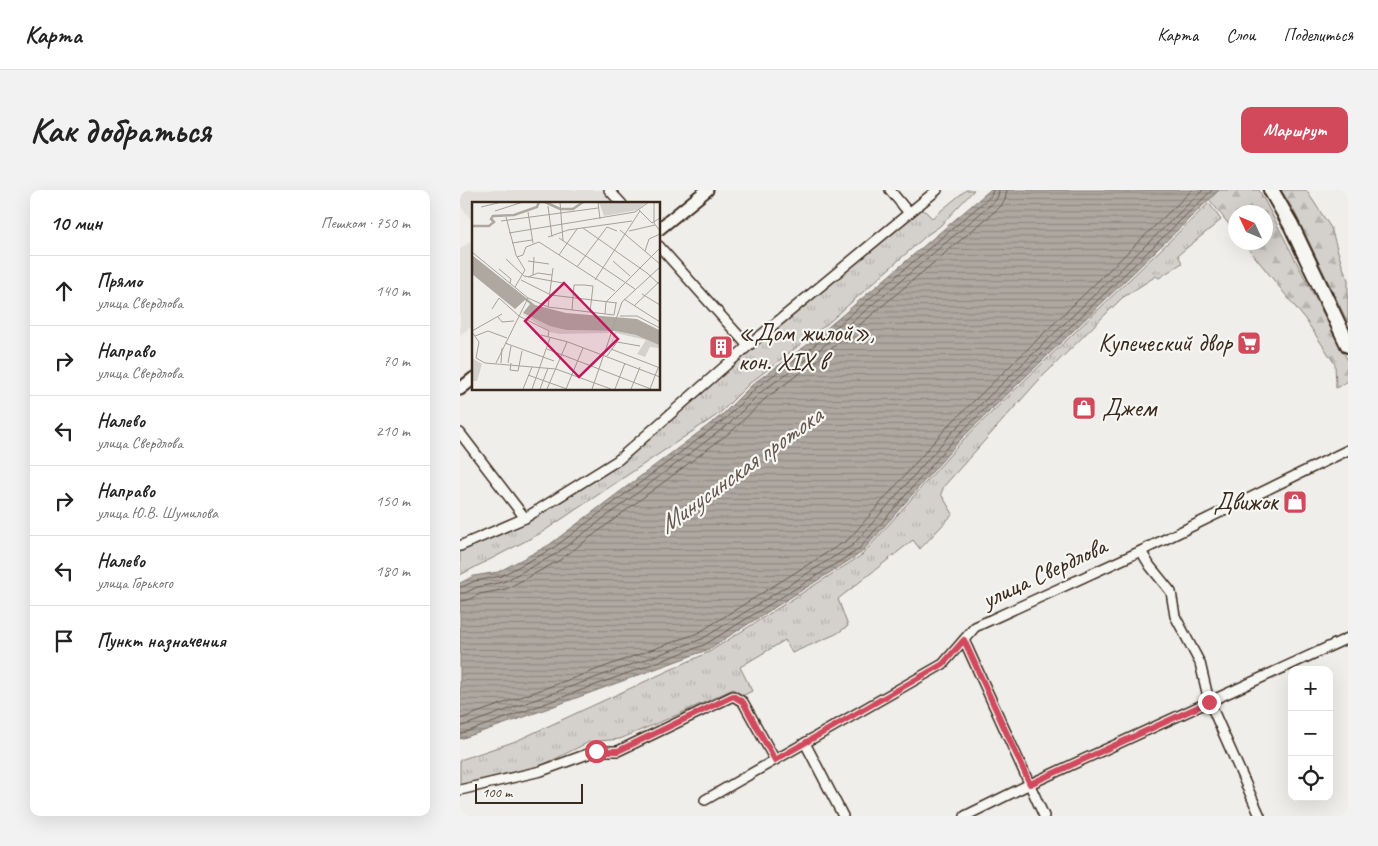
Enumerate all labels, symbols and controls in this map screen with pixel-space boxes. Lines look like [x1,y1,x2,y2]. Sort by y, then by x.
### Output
text: Карта [25,20,82,50]
text: Карта [1157,24,1198,46]
text: Слои [1226,24,1255,46]
text: Поделиться [1283,24,1353,46]
button: Маршрут [1241,107,1348,153]
text: Как добраться [30,108,211,153]
inset map [472,202,660,390]
north arrow [1228,205,1273,250]
text: 10 мин [50,210,102,236]
text: Пешком · 750 m [321,213,410,233]
text: Прямо [97,269,142,293]
icon: ahead [50,277,78,305]
text: 140 m [376,281,410,301]
text: улица Свердлова [97,293,183,313]
place label: «Дом жилой», кон. ХIХ в [738,317,875,378]
place label: Купеческий двор [1098,327,1234,359]
supermarket icon: Купеческий двор [1236,330,1262,356]
building icon: «Дом жилой», кон. ХIХ в [708,334,734,360]
text: Направо [97,339,155,363]
icon: right [50,347,78,375]
text: 70 m [383,351,410,371]
text: улица Свердлова [97,363,183,383]
place label: Джем [1102,392,1159,424]
shop icon: Джем [1071,395,1097,421]
water label: Минусинская протока [651,398,831,541]
text: Налево [97,409,145,433]
icon: left [50,417,78,445]
text: 210 m [376,421,410,441]
text: улица Свердлова [97,433,183,453]
text: Направо [97,479,155,503]
place label: Движок [1213,486,1280,518]
icon: right [50,487,78,515]
shop icon: Движок [1282,489,1308,515]
text: 150 m [376,491,410,511]
text: улица Ю.В. Шумилова [97,503,218,523]
street label: улица Свердлова [975,529,1114,617]
text: Налево [97,549,145,573]
icon: left [50,557,78,585]
text: 180 m [376,561,410,581]
text: улица Горького [97,573,173,593]
icon: arrive [50,627,78,655]
text: Пункт назначения [97,629,226,653]
map controls [1288,666,1333,801]
button: + [1288,666,1333,711]
route end [1198,691,1221,714]
button: − [1288,711,1333,756]
route start [585,740,608,763]
button: locate [1288,756,1333,801]
scale bar [475,781,582,804]
text: 100 m [482,784,512,801]

